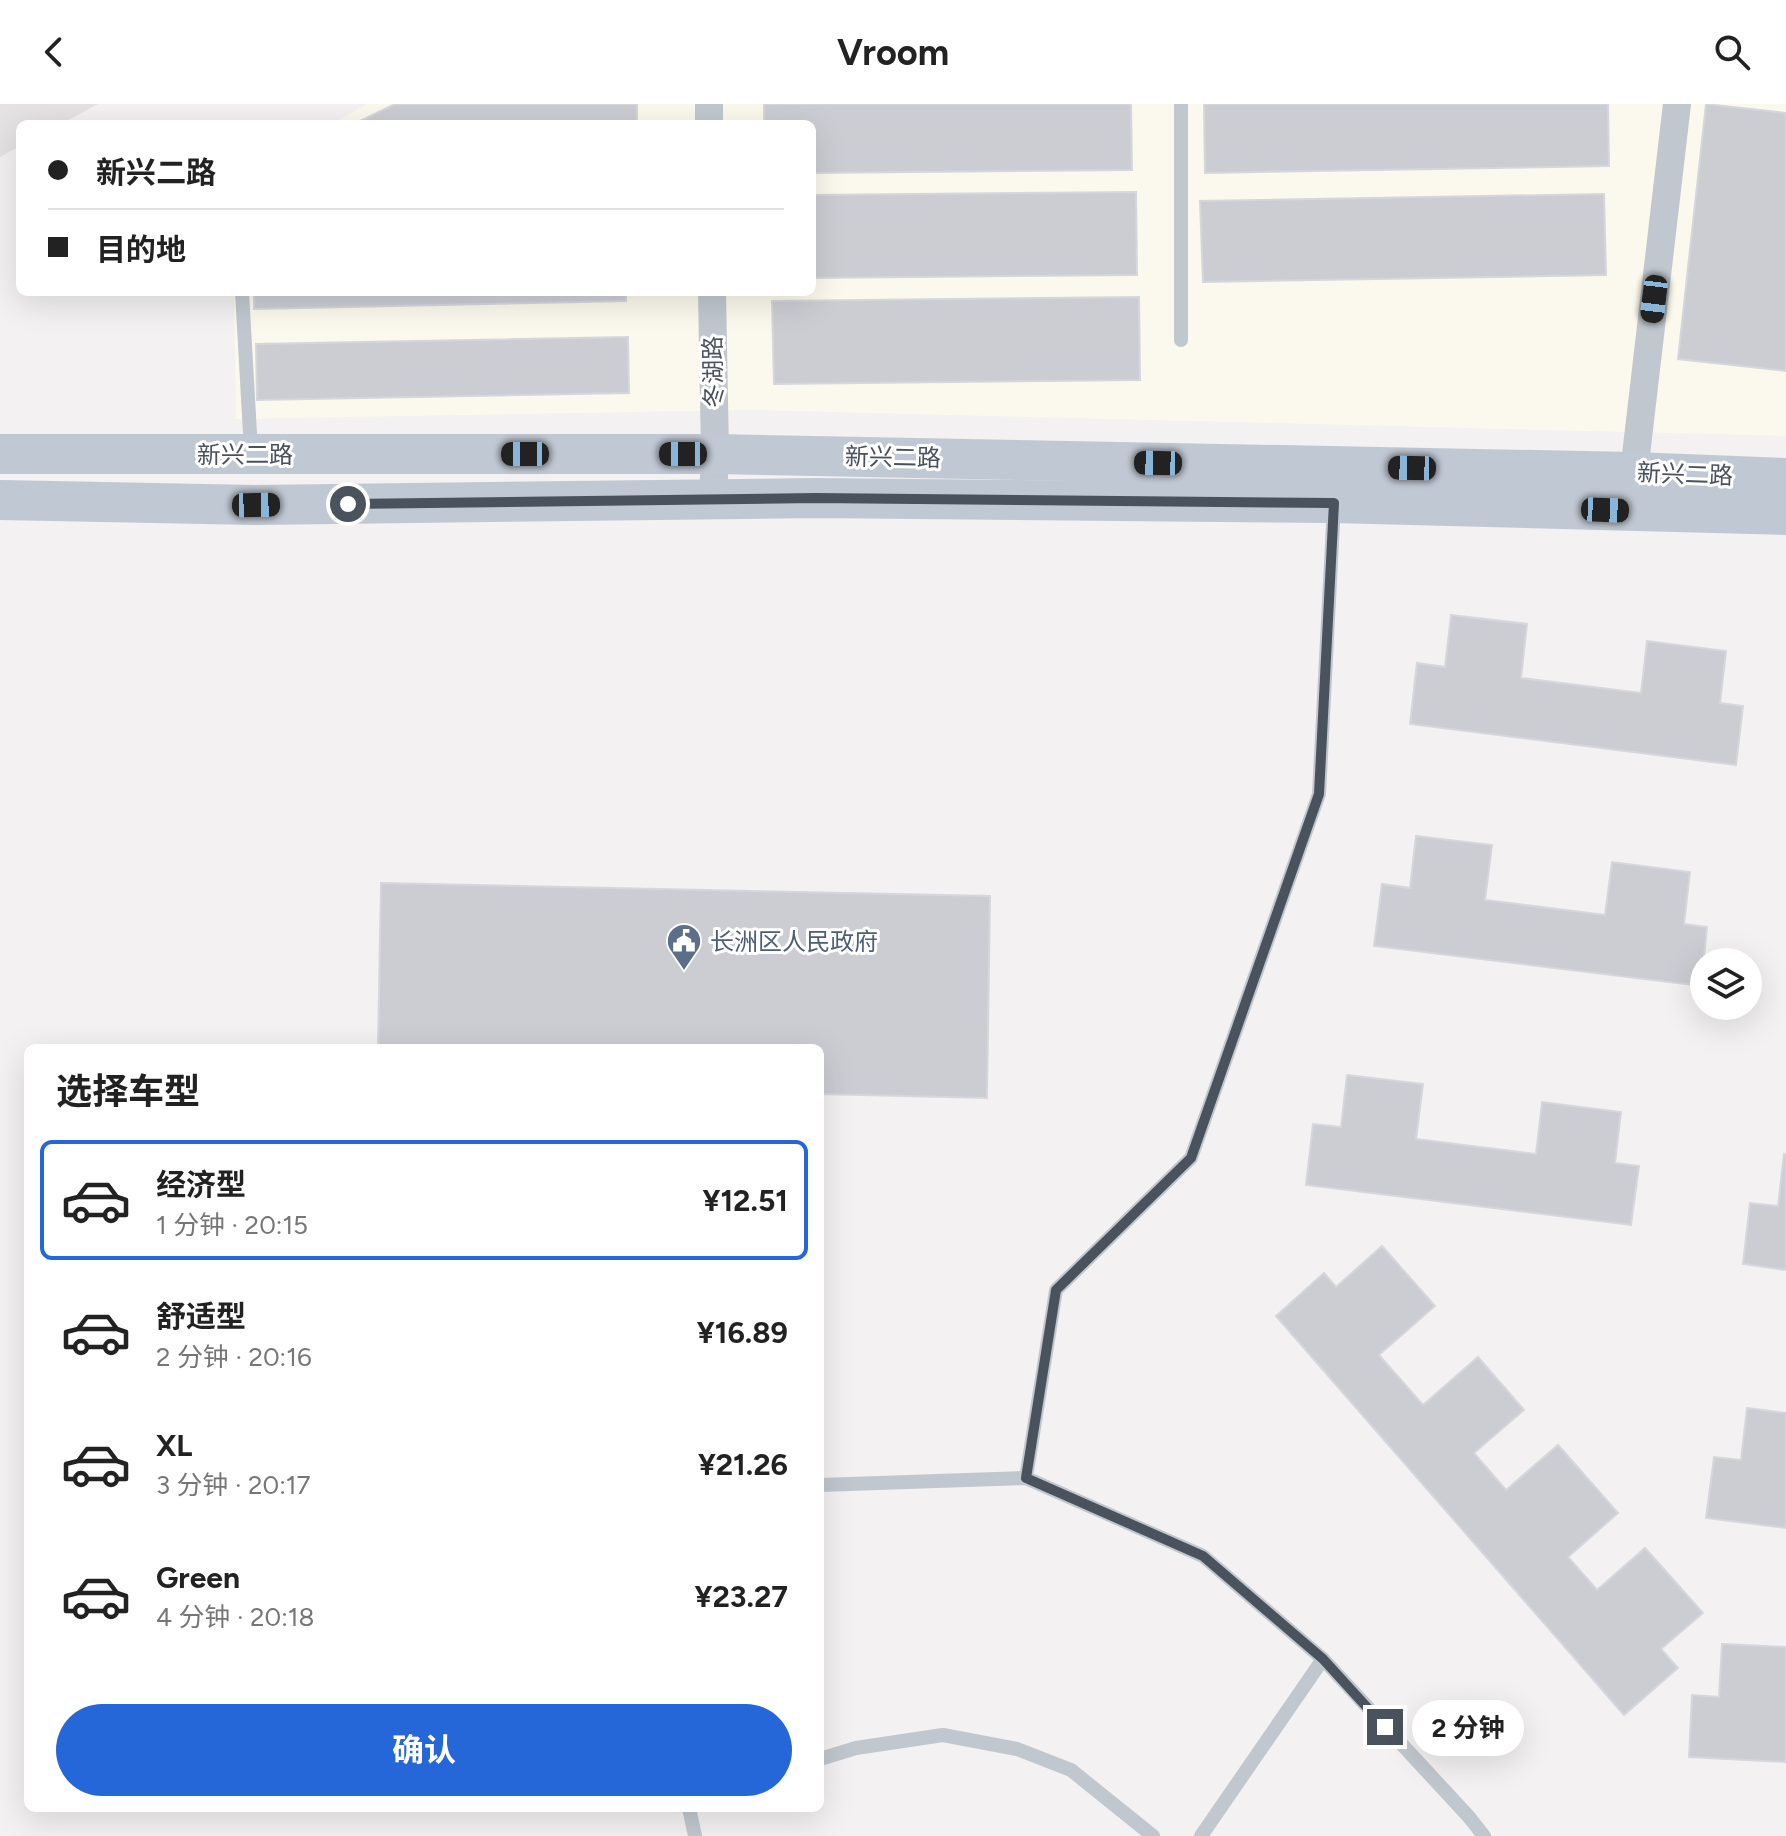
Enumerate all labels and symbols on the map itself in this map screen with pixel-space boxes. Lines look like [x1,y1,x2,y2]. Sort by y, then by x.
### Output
car [1639,274,1669,324]
street label: 冬湖路 [698,336,728,408]
street label: 新兴二路 [197,440,293,469]
car [501,442,549,466]
car [659,442,707,466]
street label: 新兴二路 [845,442,941,472]
car [1134,451,1182,475]
car [1388,456,1436,480]
street label: 新兴二路 [1637,458,1733,490]
route start [330,486,366,522]
car [232,493,280,517]
car [1581,497,1629,523]
public building icon: 长洲区人民政府 [665,922,703,972]
place label: 长洲区人民政府 [710,927,878,956]
callout: 2 分钟 [1413,1699,1525,1755]
route end [1367,1709,1403,1745]

